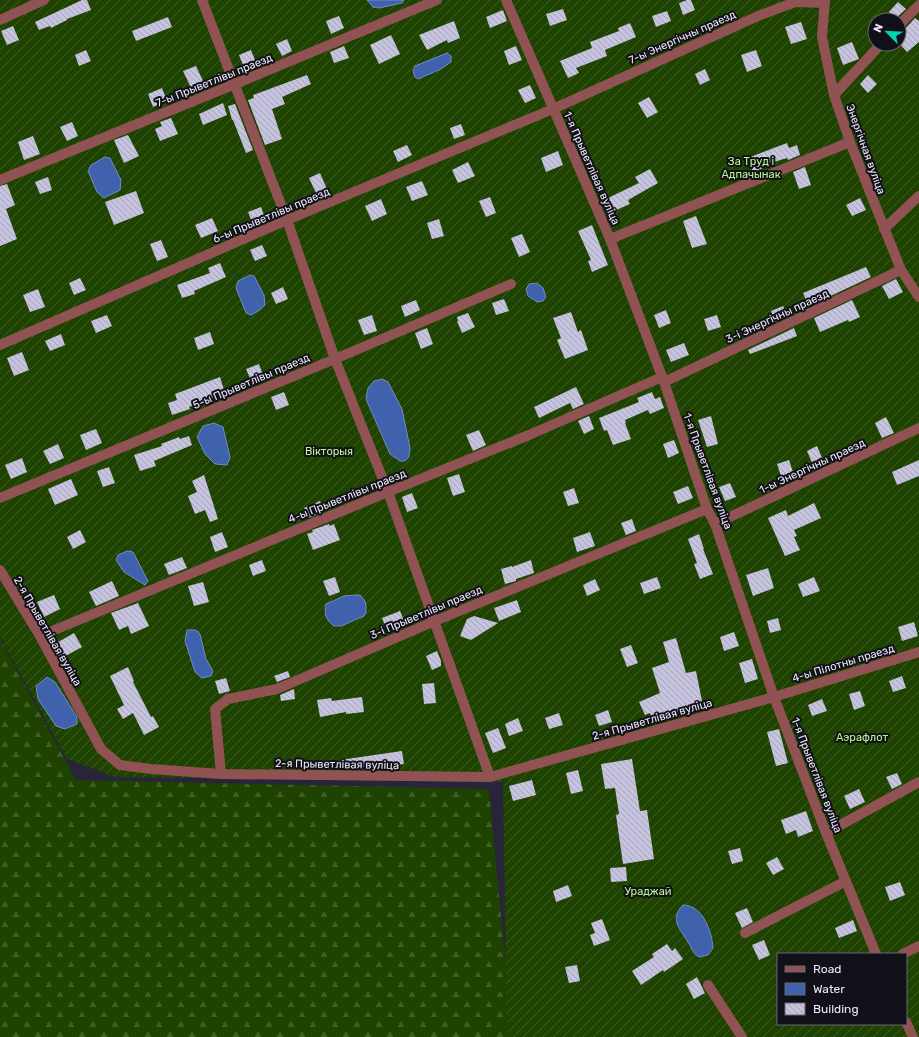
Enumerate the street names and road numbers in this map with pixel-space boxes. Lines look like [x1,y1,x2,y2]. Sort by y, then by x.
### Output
street label: 7-ы Энергічны праезд [627,8,738,67]
street label: 7-ы Прыветлівы праезд [154,51,275,110]
street label: Энергічная вуліца [843,102,888,196]
street label: 1-я Прыветлівая вуліца [561,110,622,227]
street label: 6-ы Прыветлівы праезд [211,185,332,246]
street label: 3-і Энергічны праезд [724,287,831,346]
street label: 5-ы Прыветлівы праезд [191,351,312,412]
street label: 1-я Прыветлівая вуліца [680,411,735,531]
street label: 1-ы Энергічны праезд [757,436,867,497]
street label: 4-ы Прыветлівы праезд [286,467,408,526]
street label: 2-я Прыветлівая вуліца [11,574,84,688]
street label: 3-і Прыветлівы праезд [368,583,485,642]
street label: 4-ы Пілотны праезд [790,642,896,685]
street label: 2-я Прыветлівая вуліца [591,696,714,743]
street label: 1-я Прыветлівая вуліца [788,716,845,835]
street label: 2-я Прыветлівая вуліца [275,757,399,772]

